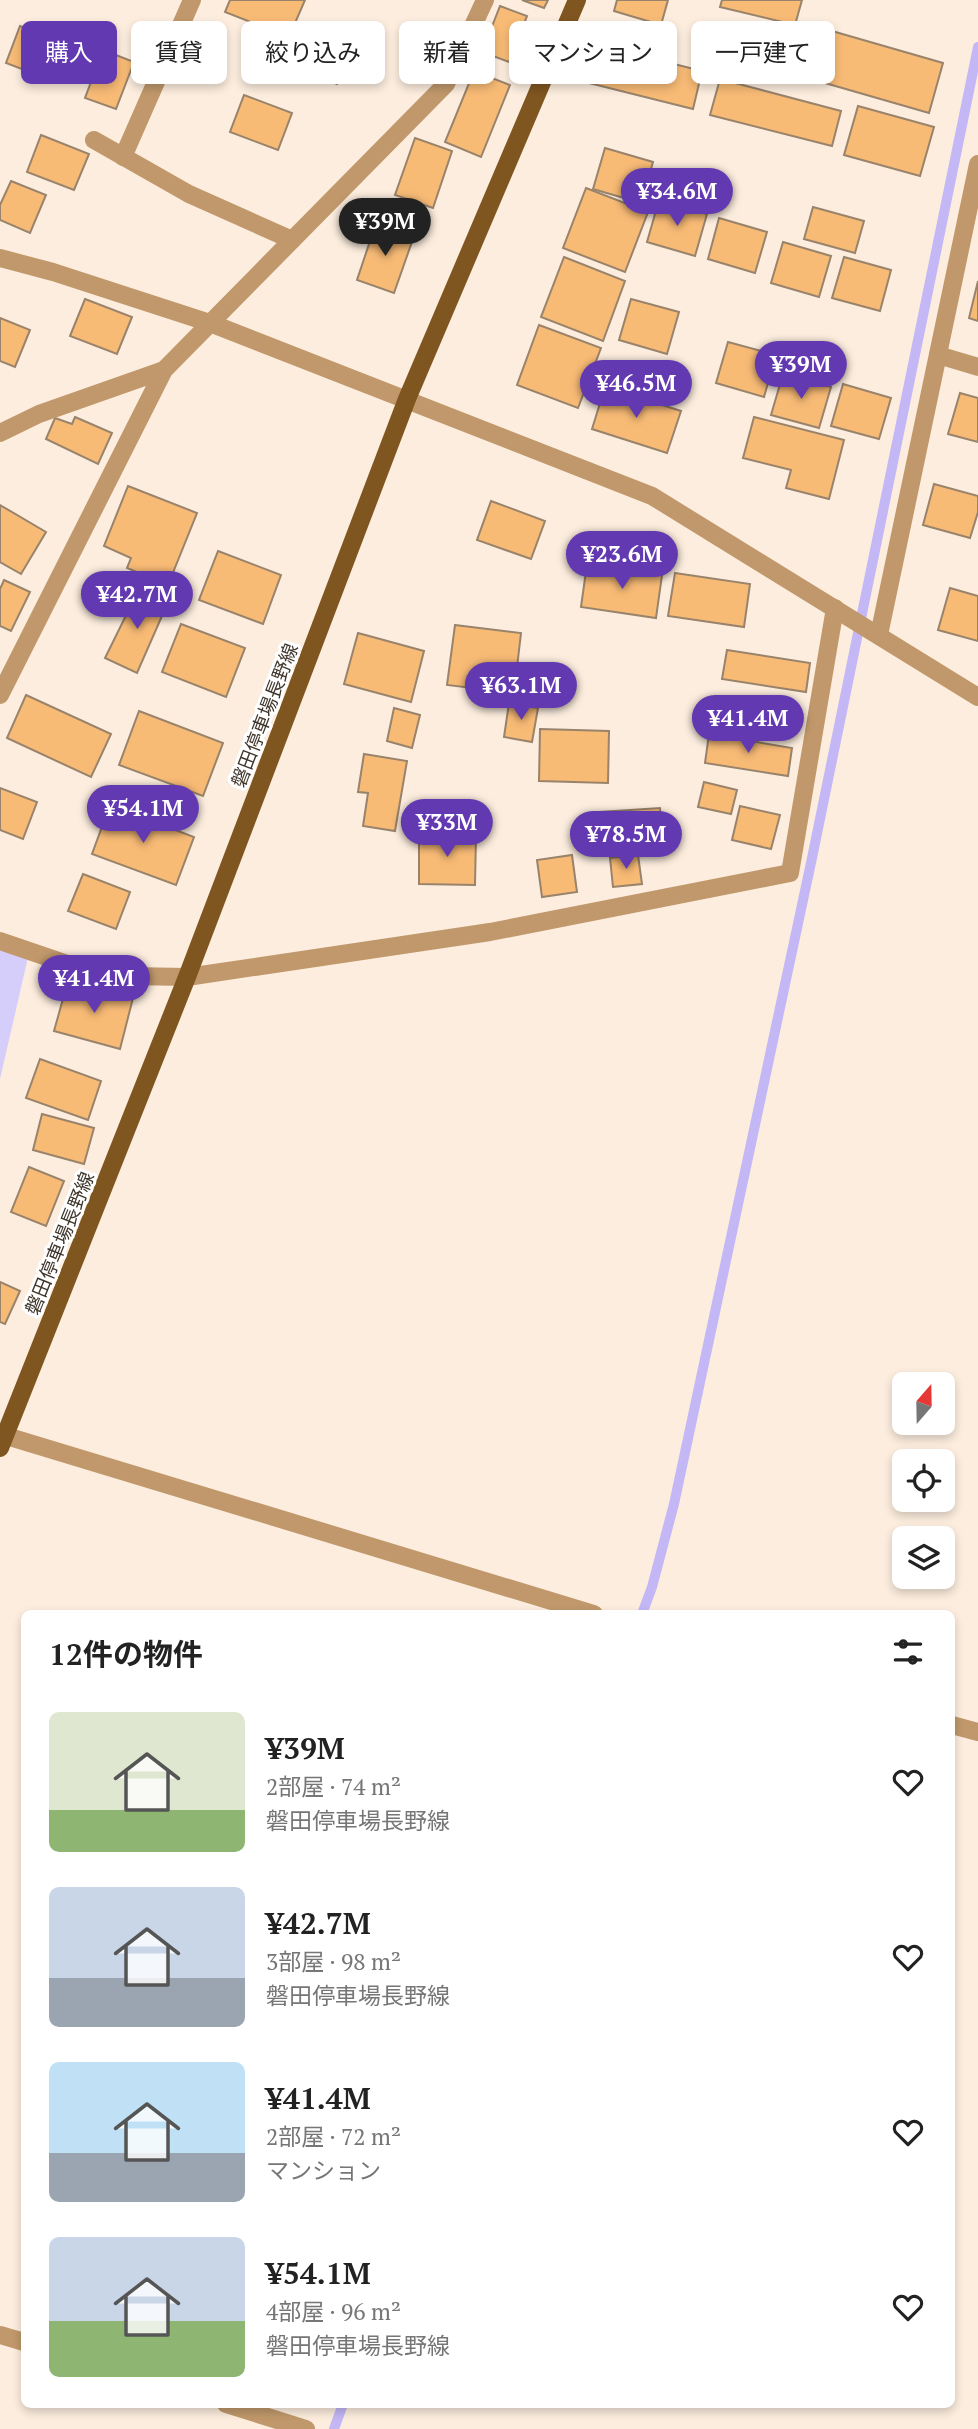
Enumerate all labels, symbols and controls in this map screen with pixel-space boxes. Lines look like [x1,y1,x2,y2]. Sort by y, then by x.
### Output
chip: 購入 [21,21,117,84]
chip: 賃貸 [131,21,227,84]
chip: 絞り込み [241,21,385,84]
chip: 新着 [399,21,495,84]
chip: マンション [509,21,677,84]
chip: 一戸建て [691,21,835,84]
pin: ¥34.6M [620,168,734,228]
text: ¥34.6M [637,175,717,206]
pin: ¥39M [344,198,426,258]
text: ¥39M [355,205,415,236]
pin: ¥39M [760,342,842,401]
text: ¥39M [771,348,831,379]
pin: ¥46.5M [579,360,693,420]
text: ¥46.5M [596,367,676,398]
pin: ¥23.6M [565,532,679,591]
text: ¥23.6M [582,538,662,569]
pin: ¥42.7M [80,572,194,631]
text: ¥42.7M [97,578,177,609]
street label: 磐田停車場長野線 [225,640,303,790]
pin: ¥63.1M [464,662,578,722]
text: ¥63.1M [481,669,561,700]
pin: ¥41.4M [691,696,805,755]
text: ¥41.4M [708,702,788,733]
pin: ¥54.1M [86,786,200,845]
text: ¥54.1M [103,792,183,823]
pin: ¥33M [406,800,488,859]
text: ¥33M [417,806,477,837]
pin: ¥78.5M [569,812,683,871]
text: ¥78.5M [586,818,666,849]
pin: ¥41.4M [37,956,151,1015]
text: ¥41.4M [54,962,134,993]
street label: 磐田停車場長野線 [19,1168,99,1318]
north arrow [892,1372,956,1435]
map controls [892,1372,955,1589]
button: locate [892,1449,955,1512]
button: layers [892,1526,955,1589]
icon: filters [889,1633,927,1671]
text: 12件の物件 [49,1634,203,1674]
text: ¥39M [266,1728,345,1768]
icon: home [105,1740,189,1824]
icon: heart [889,1763,927,1801]
text: 2部屋 · 74 m² [266,1771,401,1802]
text: 磐田停車場長野線 [266,1805,450,1836]
text: ¥42.7M [266,1903,371,1943]
icon: home [105,1915,189,1999]
icon: heart [889,1938,927,1976]
text: 3部屋 · 98 m² [266,1946,401,1977]
text: 磐田停車場長野線 [266,1980,450,2011]
text: ¥41.4M [266,2078,371,2118]
icon: home [105,2090,189,2174]
icon: heart [889,2113,927,2151]
text: 2部屋 · 72 m² [266,2121,401,2152]
text: マンション [266,2155,381,2186]
text: ¥54.1M [266,2253,371,2293]
icon: home [105,2265,189,2349]
icon: heart [889,2288,927,2326]
text: 4部屋 · 96 m² [266,2296,401,2327]
text: 磐田停車場長野線 [266,2330,450,2361]

